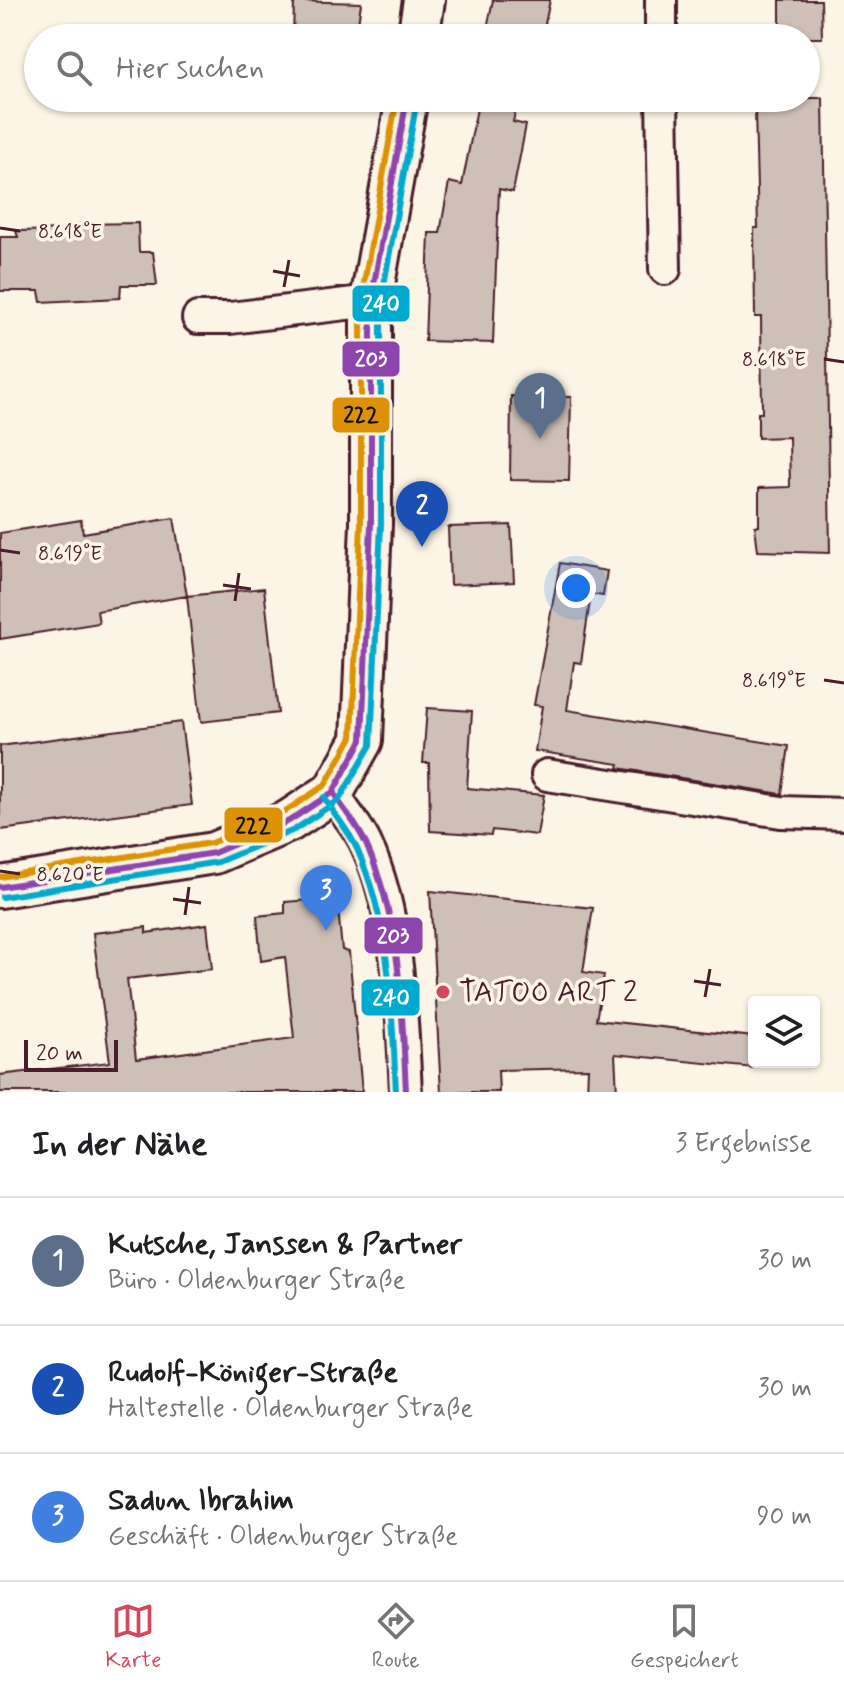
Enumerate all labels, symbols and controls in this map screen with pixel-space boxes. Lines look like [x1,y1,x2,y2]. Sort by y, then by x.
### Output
search box [24,24,820,112]
icon: search [52,46,96,90]
text: Hier suchen [116,49,264,88]
text: 8.618°E [38,219,102,246]
line badge: 240 [351,284,411,323]
text: 240 [362,291,400,319]
line badge: 203 [341,340,401,378]
text: 203 [355,346,387,374]
text: 8.618°E [742,347,806,374]
pin: 1 [514,373,566,439]
line badge: 222 [331,396,391,434]
text: 222 [343,402,379,430]
pin: 2 [396,481,448,547]
text: 8.619°E [38,541,102,568]
your location [556,568,596,608]
text: 8.619°E [742,668,806,695]
line badge: 222 [223,806,284,844]
text: 222 [235,813,271,841]
text: 8.620°E [36,862,104,889]
pin: 3 [300,865,352,931]
line badge: 203 [363,916,424,955]
text: 203 [377,923,409,951]
place label: TATOO ART 2 [459,973,637,1012]
line badge: 240 [360,978,421,1017]
marker: TATOO ART 2 [434,983,452,1001]
text: 240 [372,985,410,1013]
map controls [748,996,820,1068]
button: layers [748,996,820,1068]
scale bar [24,1036,118,1072]
text: 20 m [36,1040,83,1068]
text: In der Nähe [32,1122,207,1167]
text: 3 Ergebnisse [675,1127,812,1161]
text: Kutsche, Janssen & Partner [108,1225,462,1264]
text: 1 [52,1244,64,1278]
text: 30 m [758,1244,812,1278]
text: Büro · Oldenburger Straße [108,1264,405,1298]
text: Rudolf-Königer-Straße [108,1353,398,1392]
text: 2 [52,1372,64,1406]
text: 30 m [758,1372,812,1406]
text: Haltestelle · Oldenburger Straße [108,1392,473,1426]
text: Sadun Ibrahim [108,1481,294,1520]
text: 3 [52,1500,64,1534]
text: 90 m [757,1500,812,1534]
text: Geschäft · Oldenburger Straße [108,1520,458,1554]
tab: Karte [105,1599,161,1675]
tab: Route [372,1599,420,1675]
tab: Gespeichert [630,1599,739,1675]

